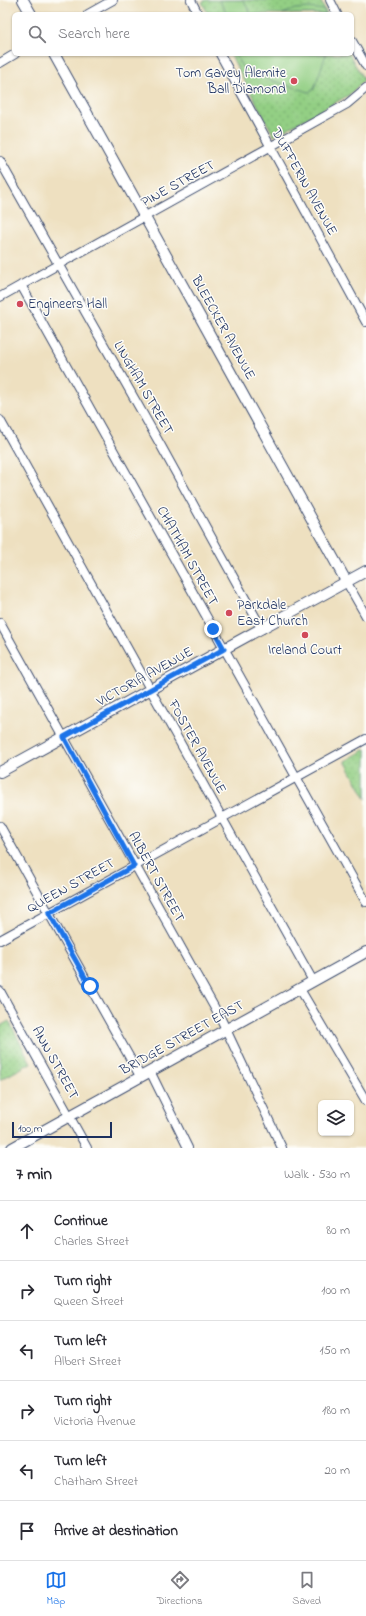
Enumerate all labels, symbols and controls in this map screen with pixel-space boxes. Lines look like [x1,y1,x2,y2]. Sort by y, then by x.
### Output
search box [12,12,354,56]
icon: search [26,23,48,45]
text: Search here [58,23,130,45]
place label: Tom Gavey Alemite Ball Diamond [176,63,287,100]
marker: Tom Gavey Alemite Ball Diamond [289,76,299,86]
street label: DUFFERIN AVENUE [265,123,342,240]
street label: PINE STREET [137,155,219,213]
street label: BLEECKER AVENUE [185,271,260,384]
place label: Engineers Hall [28,294,107,316]
marker: Engineers Hall [15,299,25,309]
street label: LINGHAM STREET [108,337,178,439]
street label: CHATHAM STREET [151,502,223,610]
place label: Parkdale East Church [237,595,308,632]
marker: Parkdale East Church [224,608,234,618]
route end [204,620,222,638]
marker: Ireland Court [300,630,310,640]
place label: Ireland Court [268,640,342,661]
street label: VICTORIA AVENUE [92,642,197,713]
street label: FOSTER AVENUE [162,695,231,798]
street label: ALBERT STREET [122,828,190,926]
street label: QUEEN STREET [23,853,119,919]
route start [81,977,99,995]
street label: BRIDGE STREET EAST [115,995,248,1081]
street label: ANN STREET [26,1023,84,1103]
map controls [318,1100,354,1136]
button: layers [318,1100,354,1136]
scale bar [12,1120,112,1139]
text: 100 m [18,1121,42,1137]
text: 7 min [16,1162,52,1187]
text: Walk · 530 m [284,1165,350,1184]
text: Continue [54,1210,108,1232]
icon: ahead [16,1220,38,1242]
text: 80 m [326,1221,350,1240]
text: Charles Street [54,1232,129,1251]
text: Turn right [54,1270,112,1292]
icon: right [16,1280,38,1302]
text: 100 m [321,1281,350,1300]
text: Queen Street [54,1292,124,1311]
text: Turn left [54,1330,107,1352]
icon: left [16,1340,38,1362]
text: 150 m [319,1341,350,1360]
text: Albert Street [54,1352,121,1371]
text: Turn right [54,1390,112,1412]
icon: right [16,1400,38,1422]
text: 180 m [322,1401,350,1420]
text: Victoria Avenue [54,1412,136,1431]
text: Turn left [54,1450,107,1472]
icon: left [16,1460,38,1482]
text: 20 m [325,1461,350,1480]
text: Chatham Street [54,1472,138,1491]
icon: arrive [16,1520,38,1542]
text: Arrive at destination [54,1520,178,1542]
tab: Map [45,1569,67,1609]
tab: Directions [157,1569,202,1609]
tab: Saved [292,1569,321,1609]

